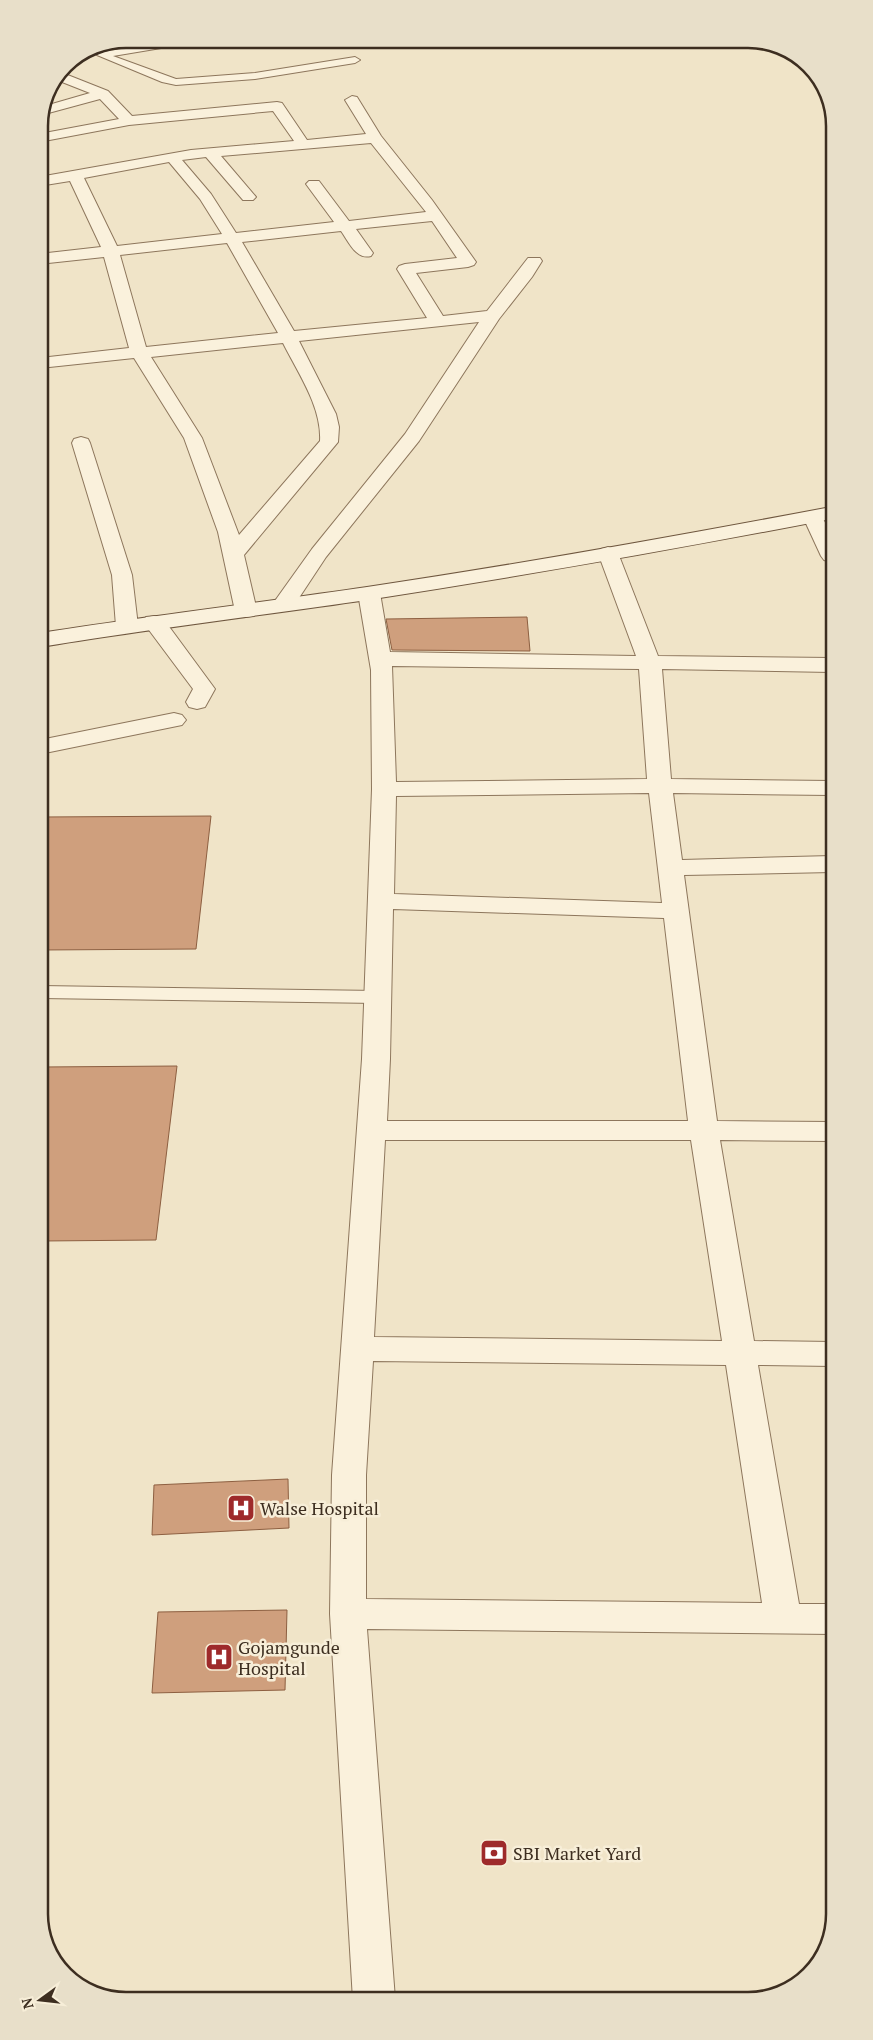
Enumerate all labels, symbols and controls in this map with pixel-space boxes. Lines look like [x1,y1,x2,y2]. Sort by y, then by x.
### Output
hospital icon: Walse Hospital [226,1493,256,1523]
place label: Walse Hospital [260,1496,379,1520]
place label: Gojamgunde Hospital [238,1635,340,1680]
hospital icon: Gojamgunde Hospital [204,1642,234,1672]
bank icon: SBI Market Yard [479,1838,509,1868]
place label: SBI Market Yard [513,1841,641,1865]
north arrow [15,1975,65,2025]
text: N [16,1996,38,2011]

